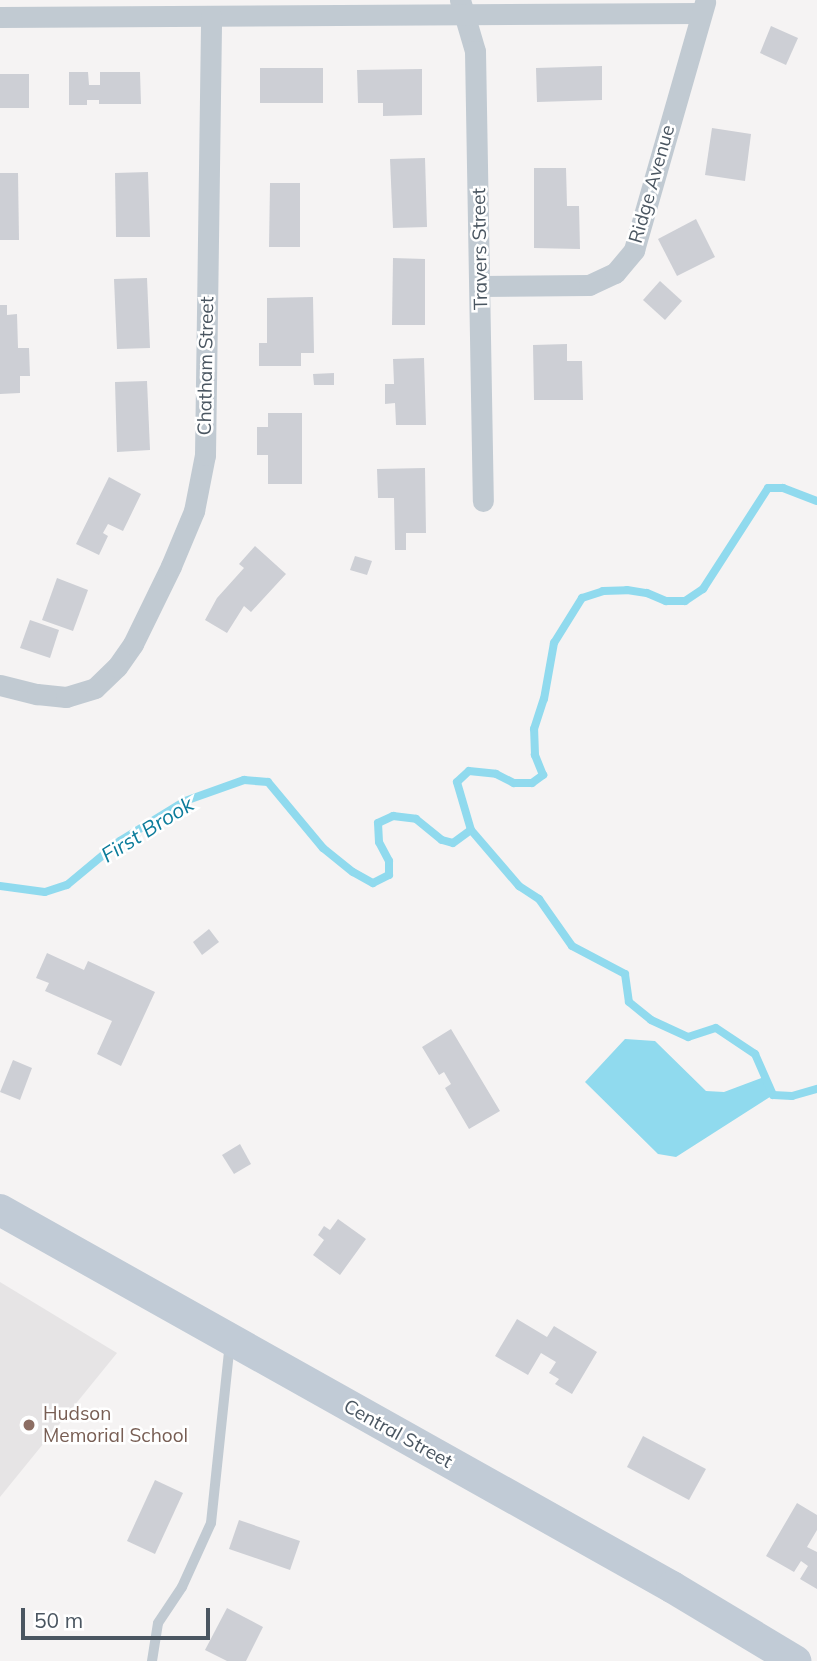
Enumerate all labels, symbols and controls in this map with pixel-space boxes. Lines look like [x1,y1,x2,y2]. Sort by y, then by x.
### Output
street label: Ridge Avenue [624,122,680,246]
street label: Travers Street [468,188,492,310]
street label: Chatham Street [193,296,219,436]
water label: First Brook [96,791,198,867]
street label: Central Street [340,1395,456,1473]
place label: Hudson Memorial School [43,1403,188,1447]
marker: Hudson Memorial School [21,1417,37,1433]
scale bar [24,1594,214,1638]
text: 50 m [34,1607,83,1633]

